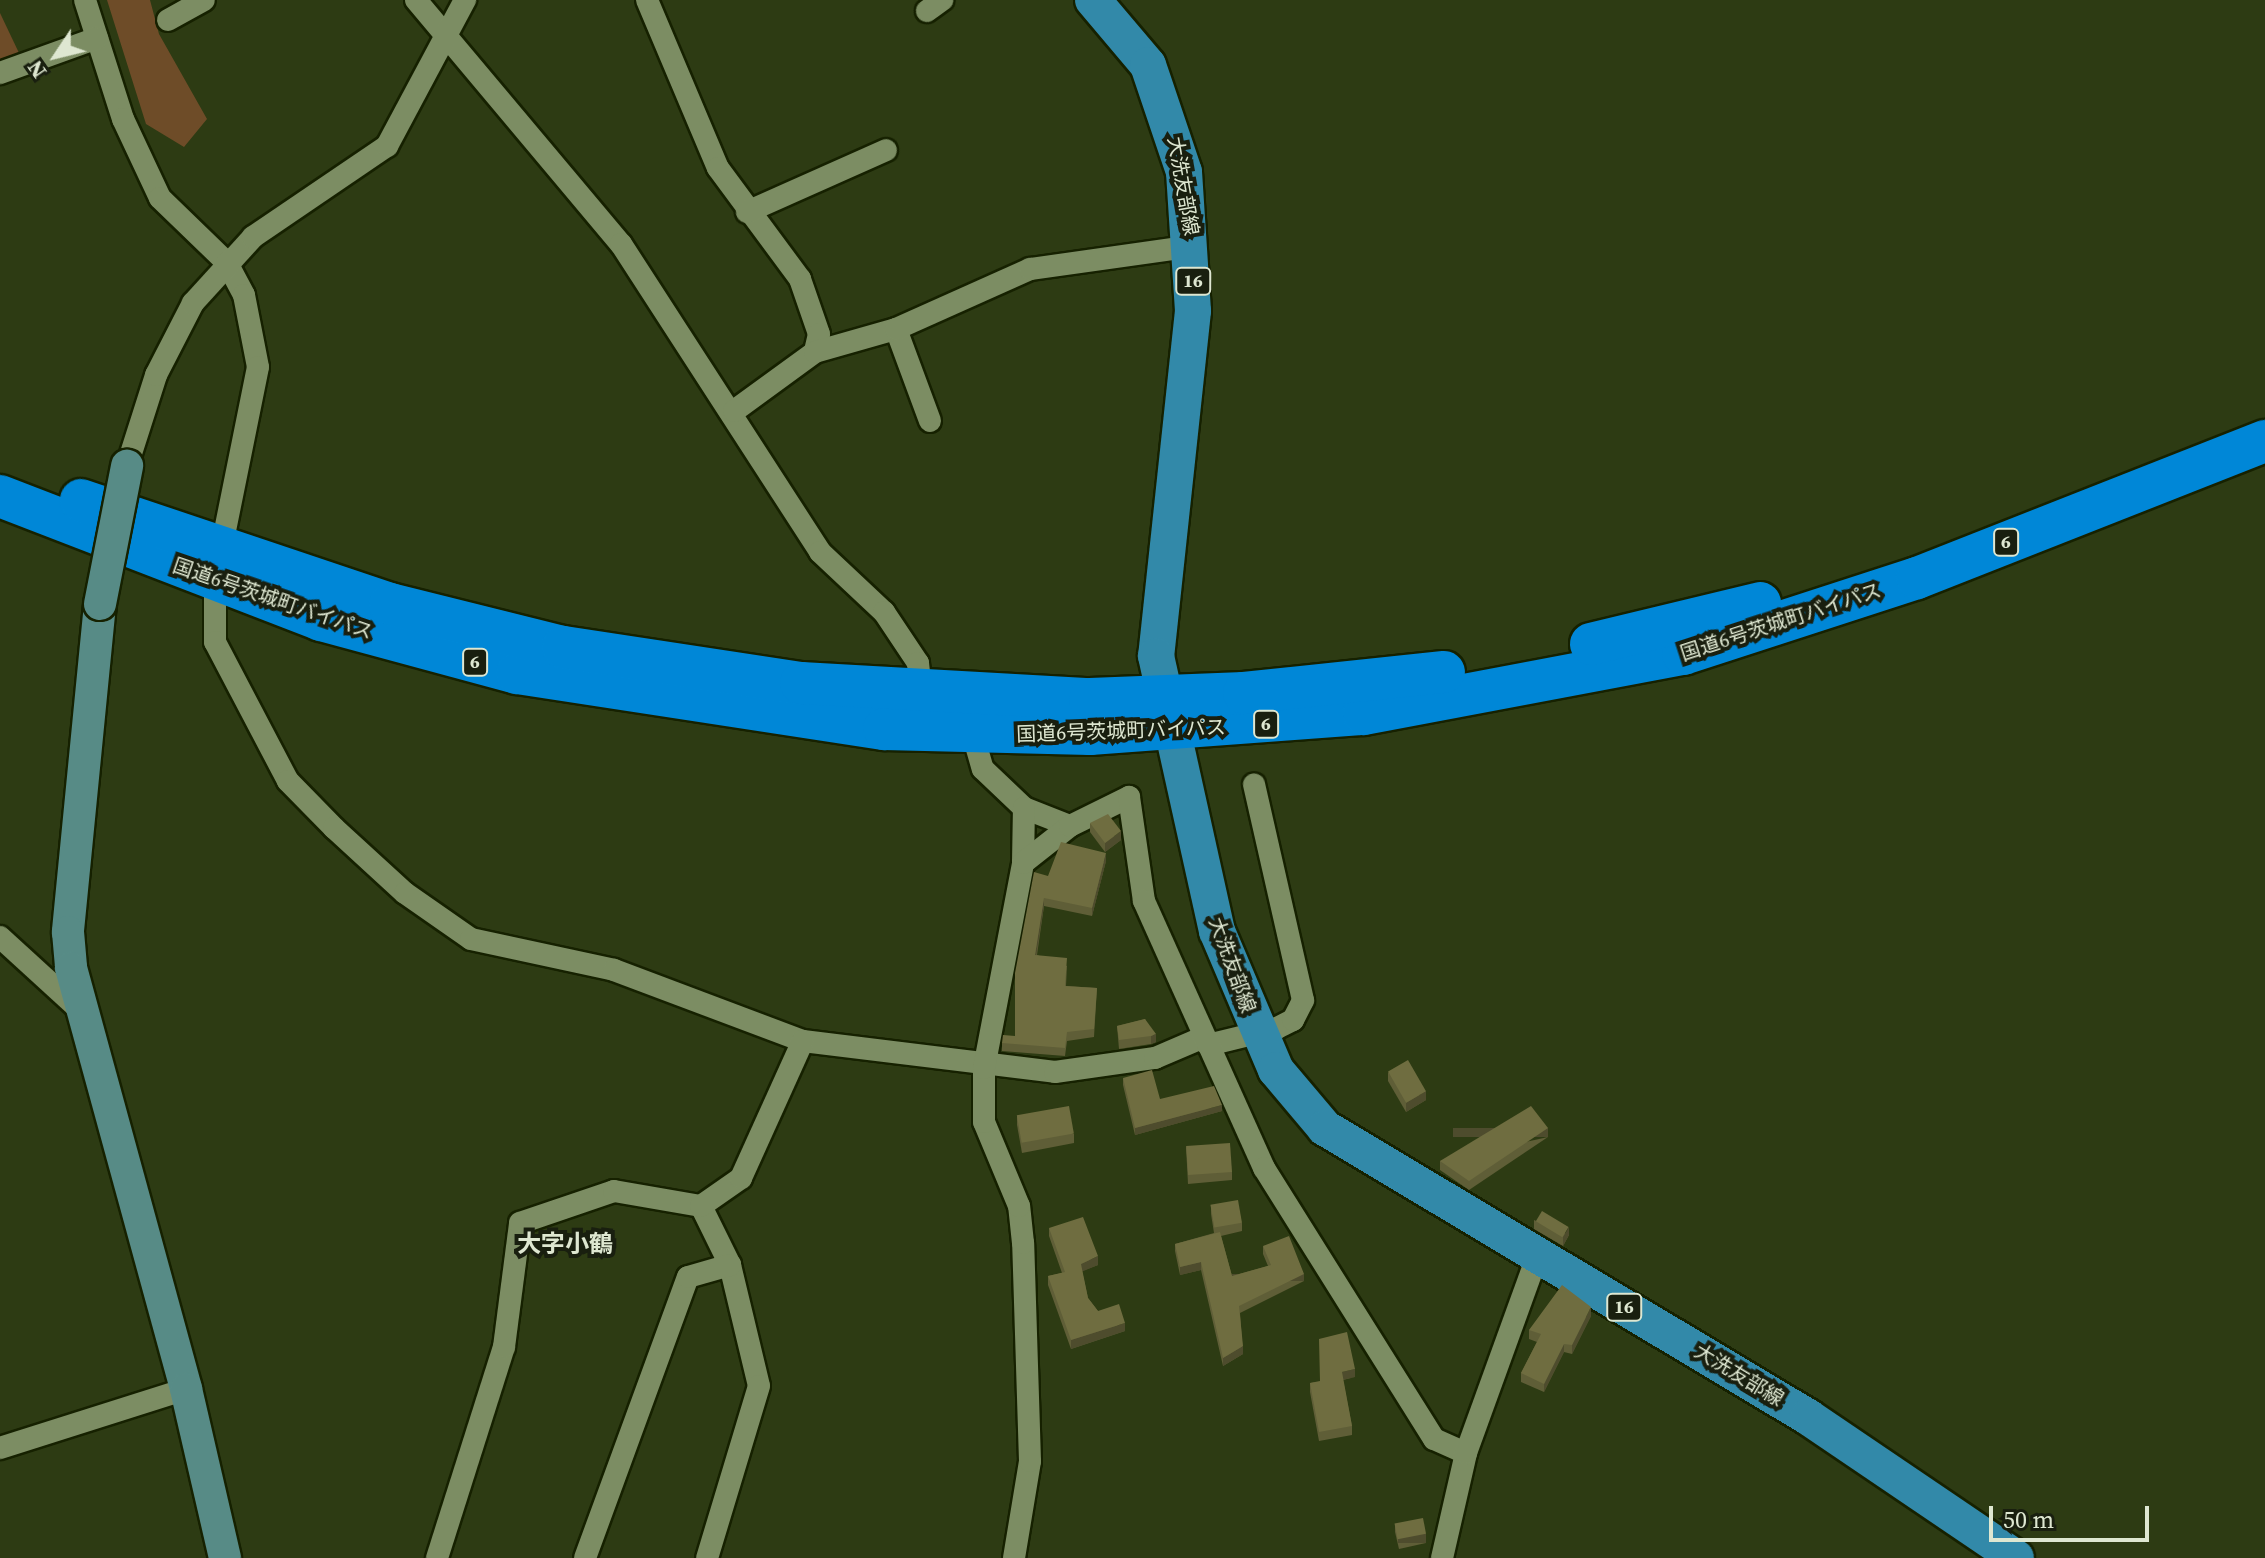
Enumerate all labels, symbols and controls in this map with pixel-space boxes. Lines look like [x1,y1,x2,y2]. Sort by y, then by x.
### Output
north arrow [16,16,96,96]
text: N [19,55,53,85]
street label: 大洗友部線 [1162,135,1204,237]
road number: 16 [1175,267,1211,295]
road number: 6 [1992,528,2020,556]
street label: 国道6号茨城町バイパス [170,553,376,645]
street label: 国道6号茨城町バイパス [1677,578,1885,666]
road number: 6 [461,648,489,676]
road number: 6 [1252,710,1280,738]
street label: 国道6号茨城町バイパス [1016,715,1226,747]
street label: 大洗友部線 [1204,914,1260,1016]
district label: 大字小鶴 [517,1230,613,1258]
road number: 16 [1606,1293,1642,1321]
street label: 大洗友部線 [1690,1339,1788,1411]
scale bar [1993,1490,2153,1540]
text: 50 m [2003,1503,2054,1536]

